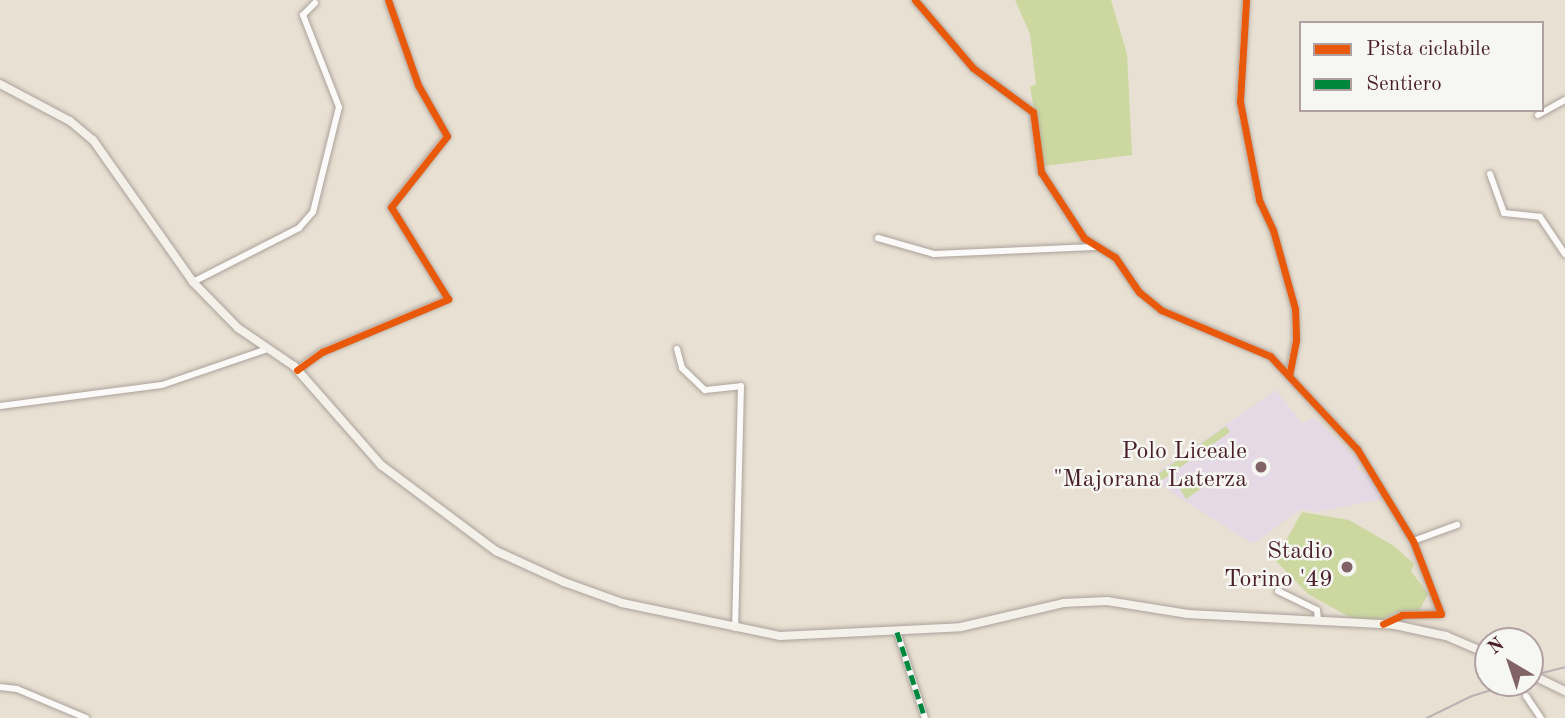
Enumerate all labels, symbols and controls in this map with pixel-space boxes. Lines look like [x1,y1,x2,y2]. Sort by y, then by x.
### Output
legend [1299,21,1544,112]
text: Pista ciclabile [1366,39,1490,60]
text: Sentiero [1366,74,1442,95]
place label: Polo Liceale "Majorana Laterza [1053,439,1247,495]
marker: Polo Liceale "Majorana Laterza [1253,459,1269,475]
place label: Stadio Torino '49 [1224,539,1333,595]
marker: Stadio Torino '49 [1339,559,1355,575]
north arrow [1474,627,1544,697]
text: N [1485,635,1508,659]

